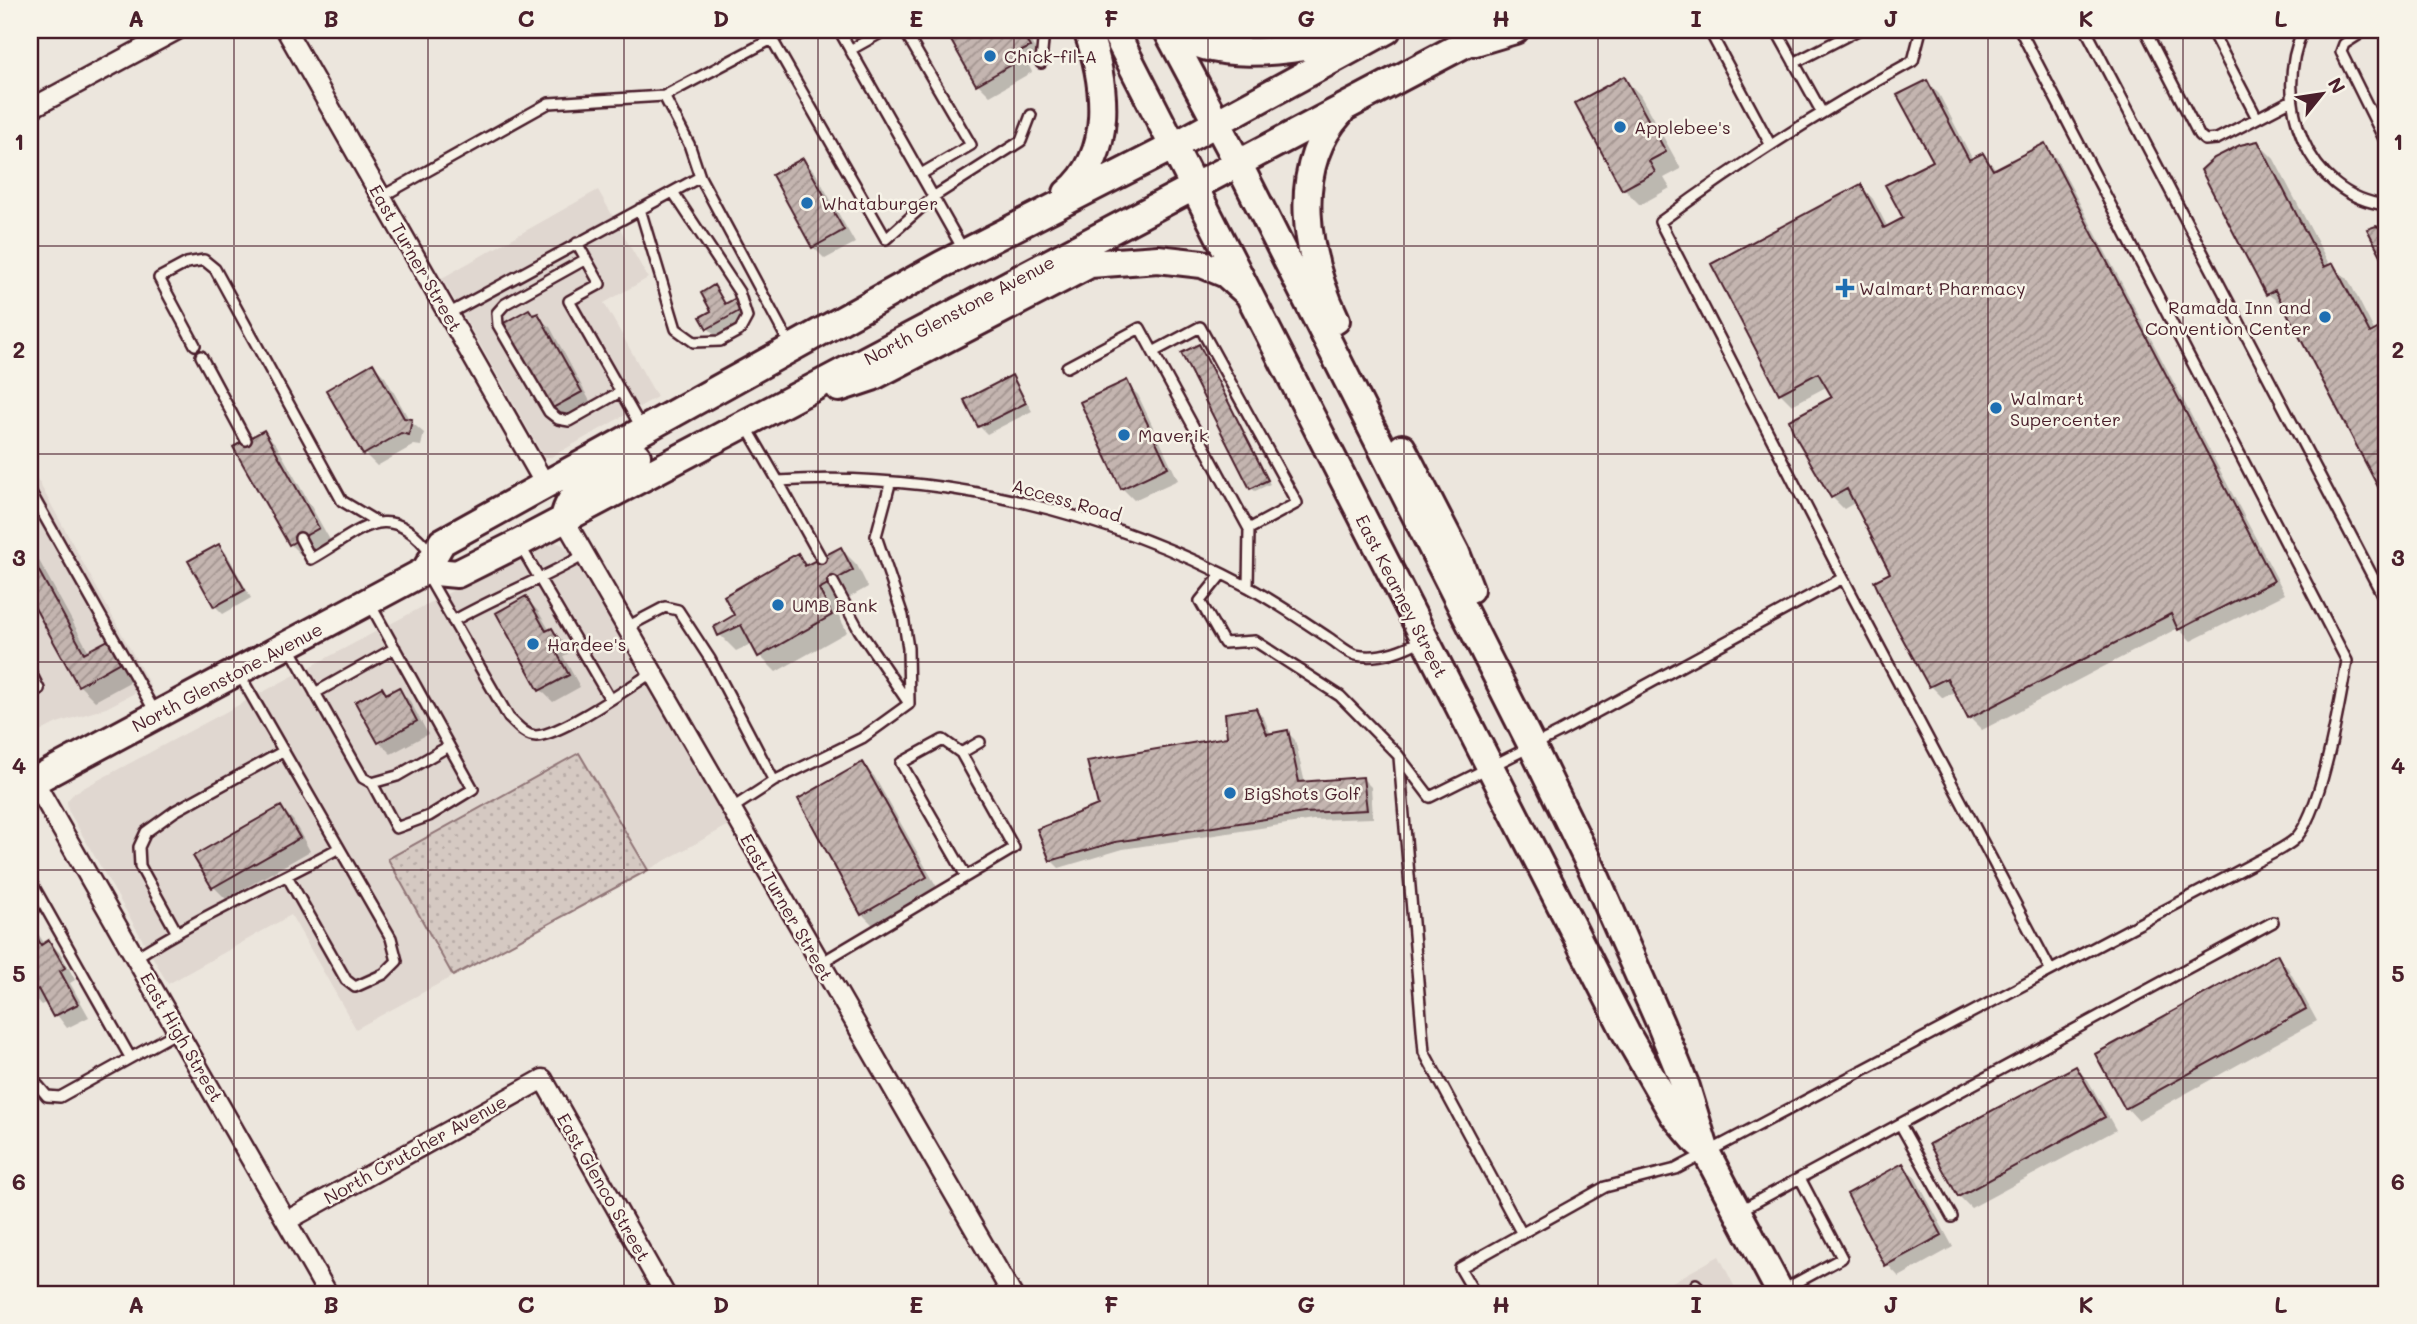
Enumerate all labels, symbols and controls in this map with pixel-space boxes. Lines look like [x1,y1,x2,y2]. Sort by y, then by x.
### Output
text: A [128,3,144,33]
text: B [323,3,339,33]
text: C [517,3,535,33]
text: D [713,3,729,33]
text: E [909,3,923,33]
text: F [1104,3,1118,33]
text: G [1297,3,1315,33]
text: H [1492,3,1510,33]
text: I [1690,3,1702,33]
text: J [1883,3,1899,33]
text: K [2078,3,2094,33]
text: L [2274,3,2288,33]
place label: Chick-fil-A [1004,44,1097,68]
marker: Chick-fil-A [982,48,998,64]
north arrow [2288,60,2358,130]
text: N [2323,73,2352,98]
place label: Applebee's [1634,115,1731,139]
marker: Applebee's [1612,119,1628,135]
text: 1 [14,126,24,156]
text: 1 [2393,126,2403,156]
street label: East Turner Street [364,180,468,336]
place label: Whataburger [821,191,938,215]
marker: Whataburger [799,195,815,211]
street label: North Glenstone Avenue [860,250,1058,370]
place label: Walmart Pharmacy [1859,276,2026,300]
marker: Walmart Pharmacy [1837,280,1853,296]
place label: Ramada Inn and Convention Center [2145,295,2311,340]
marker: Ramada Inn and Convention Center [2317,309,2333,325]
text: 2 [13,334,25,364]
text: 2 [2392,334,2404,364]
place label: Walmart Supercenter [2010,386,2121,431]
marker: Walmart Supercenter [1988,400,2004,416]
place label: Maverik [1138,423,1208,447]
marker: Maverik [1116,427,1132,443]
street label: Access Road [1009,473,1125,527]
street label: East Kearney Street [1350,510,1454,682]
text: 3 [12,542,26,572]
text: 3 [2391,542,2405,572]
place label: UMB Bank [792,593,877,617]
marker: UMB Bank [770,597,786,613]
street label: North Glenstone Avenue [128,617,326,737]
place label: Hardee's [547,632,627,656]
marker: Hardee's [525,636,541,652]
text: 4 [12,750,26,780]
text: 4 [2391,750,2405,780]
place label: BigShots Golf [1244,781,1361,805]
marker: BigShots Golf [1222,785,1238,801]
street label: East Turner Street [735,829,839,985]
text: 5 [12,958,26,988]
text: 5 [2391,958,2405,988]
street label: East High Street [135,968,229,1106]
street label: North Crutcher Avenue [319,1089,511,1209]
street label: East Glenco Street [552,1109,656,1265]
text: 6 [12,1166,26,1196]
text: 6 [2391,1166,2405,1196]
text: A [128,1289,144,1319]
text: B [323,1289,339,1319]
text: C [517,1289,535,1319]
text: D [713,1289,729,1319]
text: E [909,1289,923,1319]
text: F [1104,1289,1118,1319]
text: G [1297,1289,1315,1319]
text: H [1492,1289,1510,1319]
text: I [1690,1289,1702,1319]
text: J [1883,1289,1899,1319]
text: K [2078,1289,2094,1319]
text: L [2274,1289,2288,1319]

